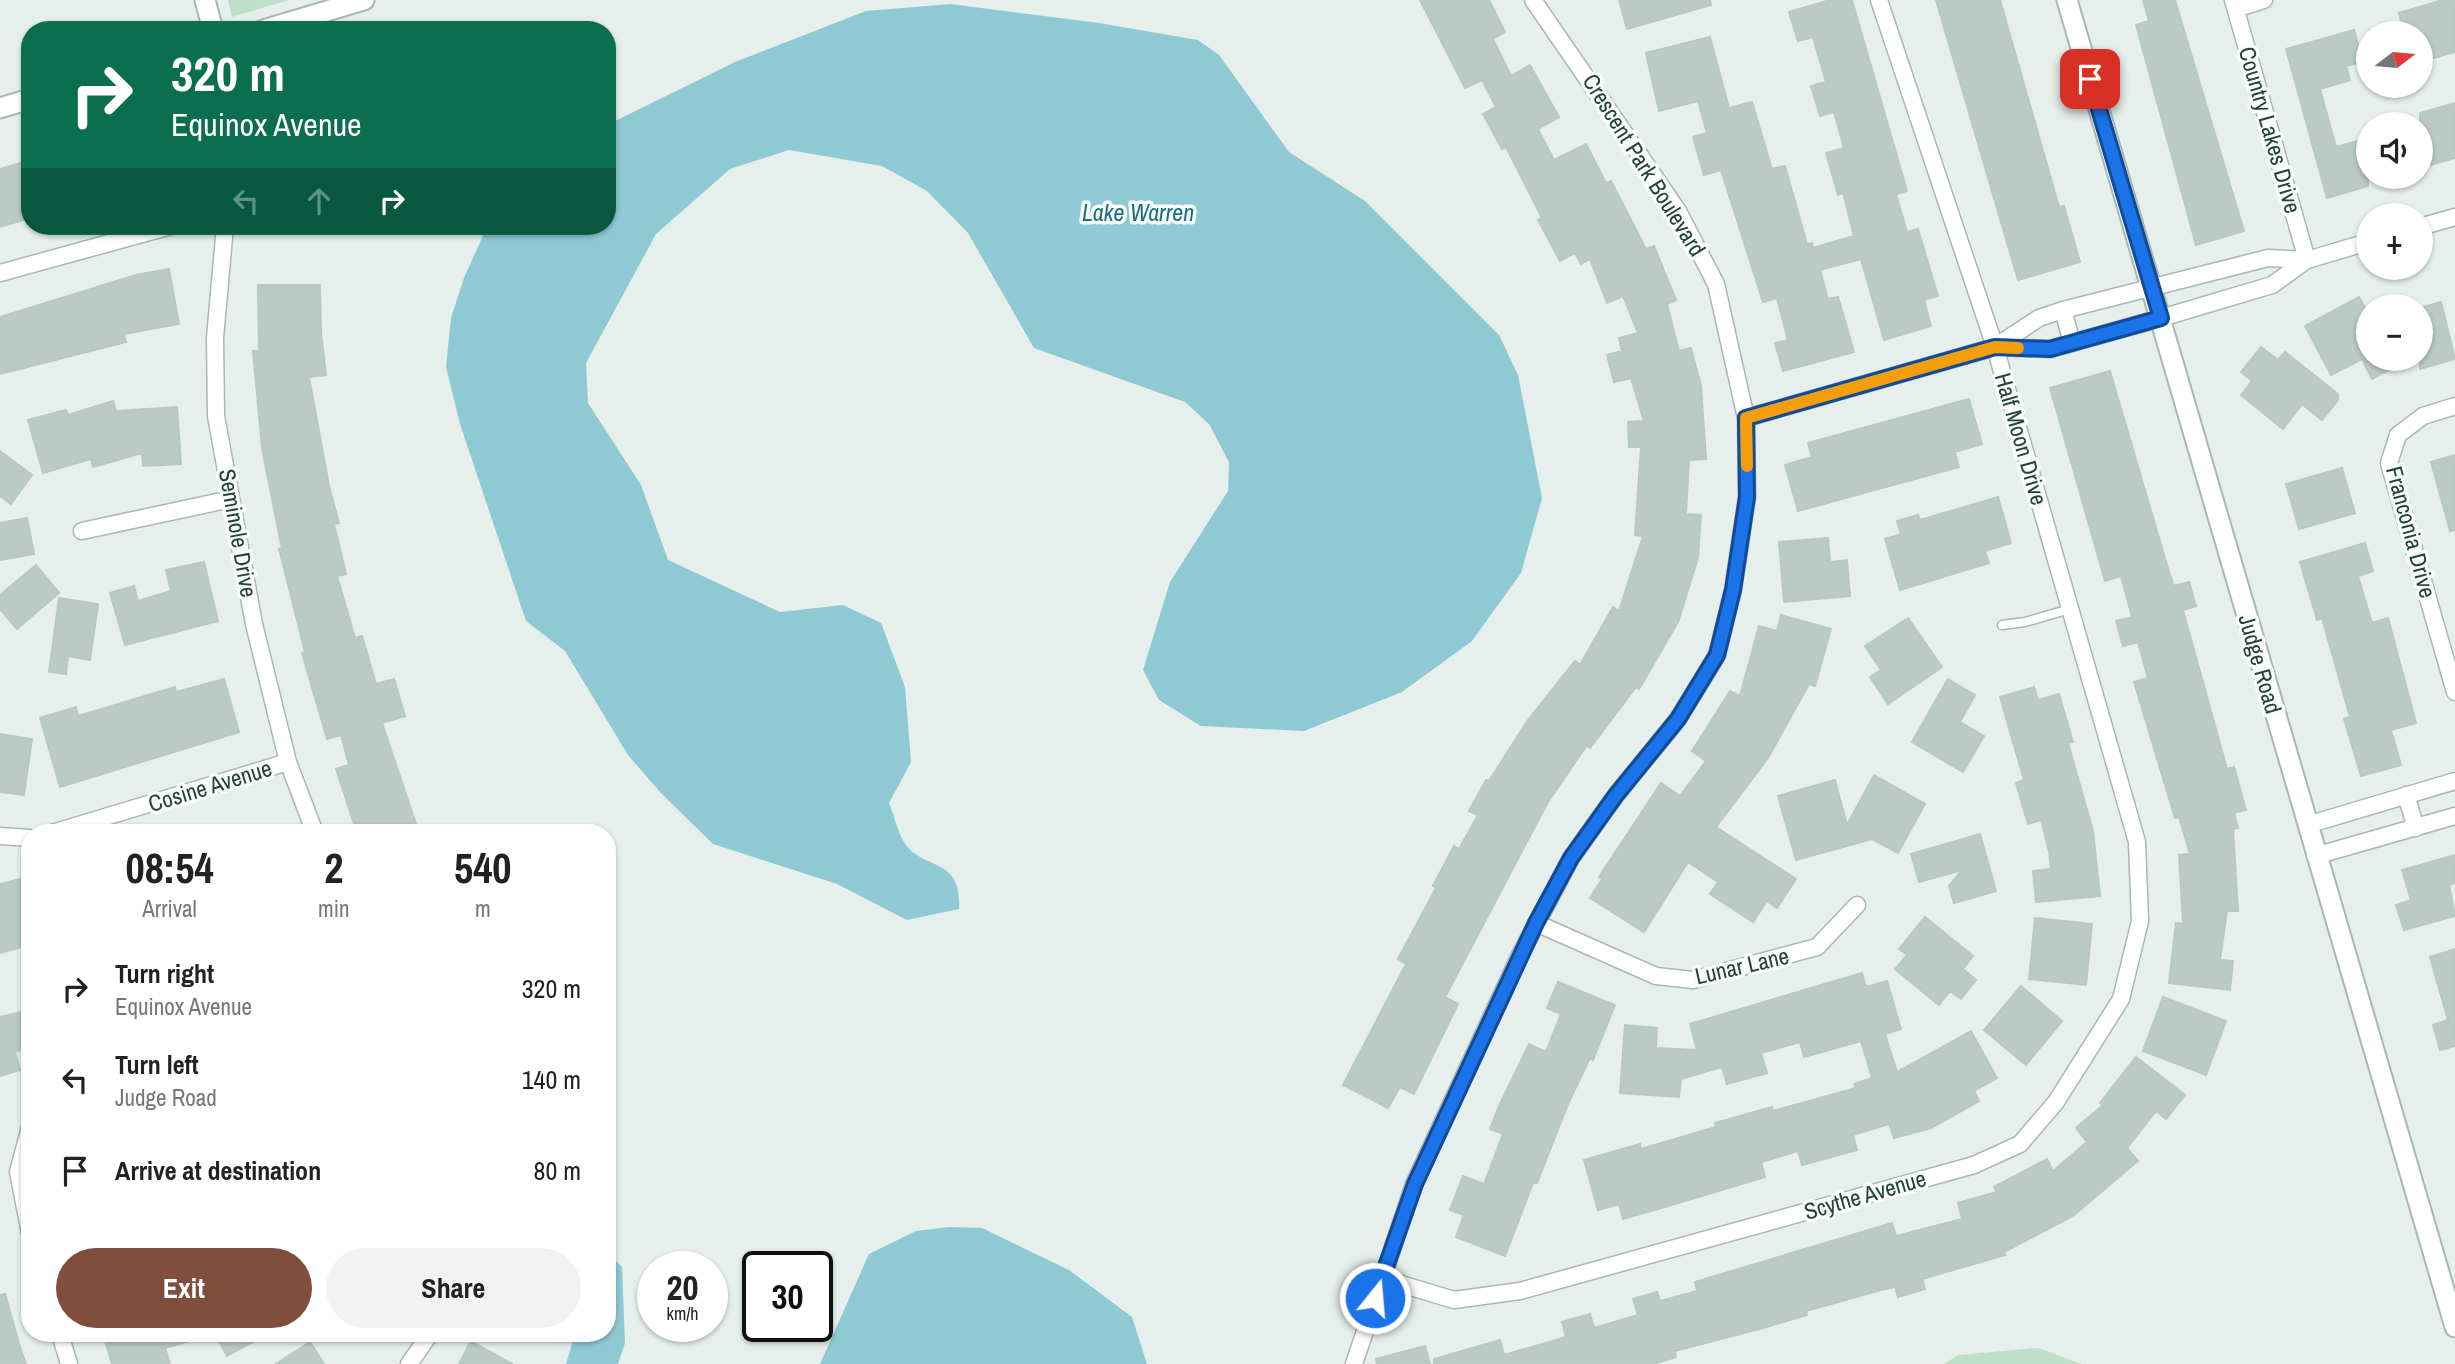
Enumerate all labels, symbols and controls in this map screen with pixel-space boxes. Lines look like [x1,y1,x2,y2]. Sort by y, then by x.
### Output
north arrow [2356,21,2432,98]
map controls [2356,21,2433,371]
text: 320 m [171,40,285,106]
street label: Country Lakes Drive [2232,43,2309,217]
icon: right [56,49,147,140]
pin [2060,49,2120,109]
icon: arrive [2071,60,2109,98]
street label: Crescent Park Boulevard [1576,68,1713,262]
text: Equinox Avenue [171,103,362,146]
button: sound [2356,112,2433,189]
icon: left [227,182,265,220]
icon: ahead [300,182,338,220]
icon: right [373,182,411,220]
water label: Lake Warren [1082,196,1194,228]
button: + [2356,203,2433,280]
button: − [2356,294,2433,371]
street label: Half Moon Drive [1988,369,2055,509]
street label: Franconia Drive [2379,463,2444,601]
street label: Seminole Drive [212,466,265,600]
street label: Judge Road [2232,611,2289,717]
street label: Cosine Avenue [144,752,275,819]
text: 08:54 [126,840,214,896]
text: 2 [324,840,343,896]
text: 540 [454,840,512,896]
text: Arrival [142,893,197,924]
text: min [318,893,350,924]
text: m [475,893,491,924]
street label: Lunar Lane [1692,940,1792,991]
text: Turn right [115,956,214,991]
icon: right [56,970,94,1008]
text: 320 m [522,971,581,1006]
text: Equinox Avenue [115,991,252,1022]
text: Turn left [115,1047,199,1082]
icon: left [56,1061,94,1099]
text: 140 m [522,1062,581,1097]
text: Judge Road [115,1082,217,1113]
icon: arrive [56,1152,94,1190]
text: Arrive at destination [115,1153,321,1188]
text: 80 m [534,1153,581,1188]
street label: Scythe Avenue [1800,1162,1929,1227]
button: Exit [56,1248,312,1328]
button: Share [326,1248,581,1328]
speed limit sign: 30 [742,1251,833,1342]
position arrow [1338,1261,1412,1335]
text: 20 [667,1264,698,1311]
text: km/h [667,1301,699,1326]

